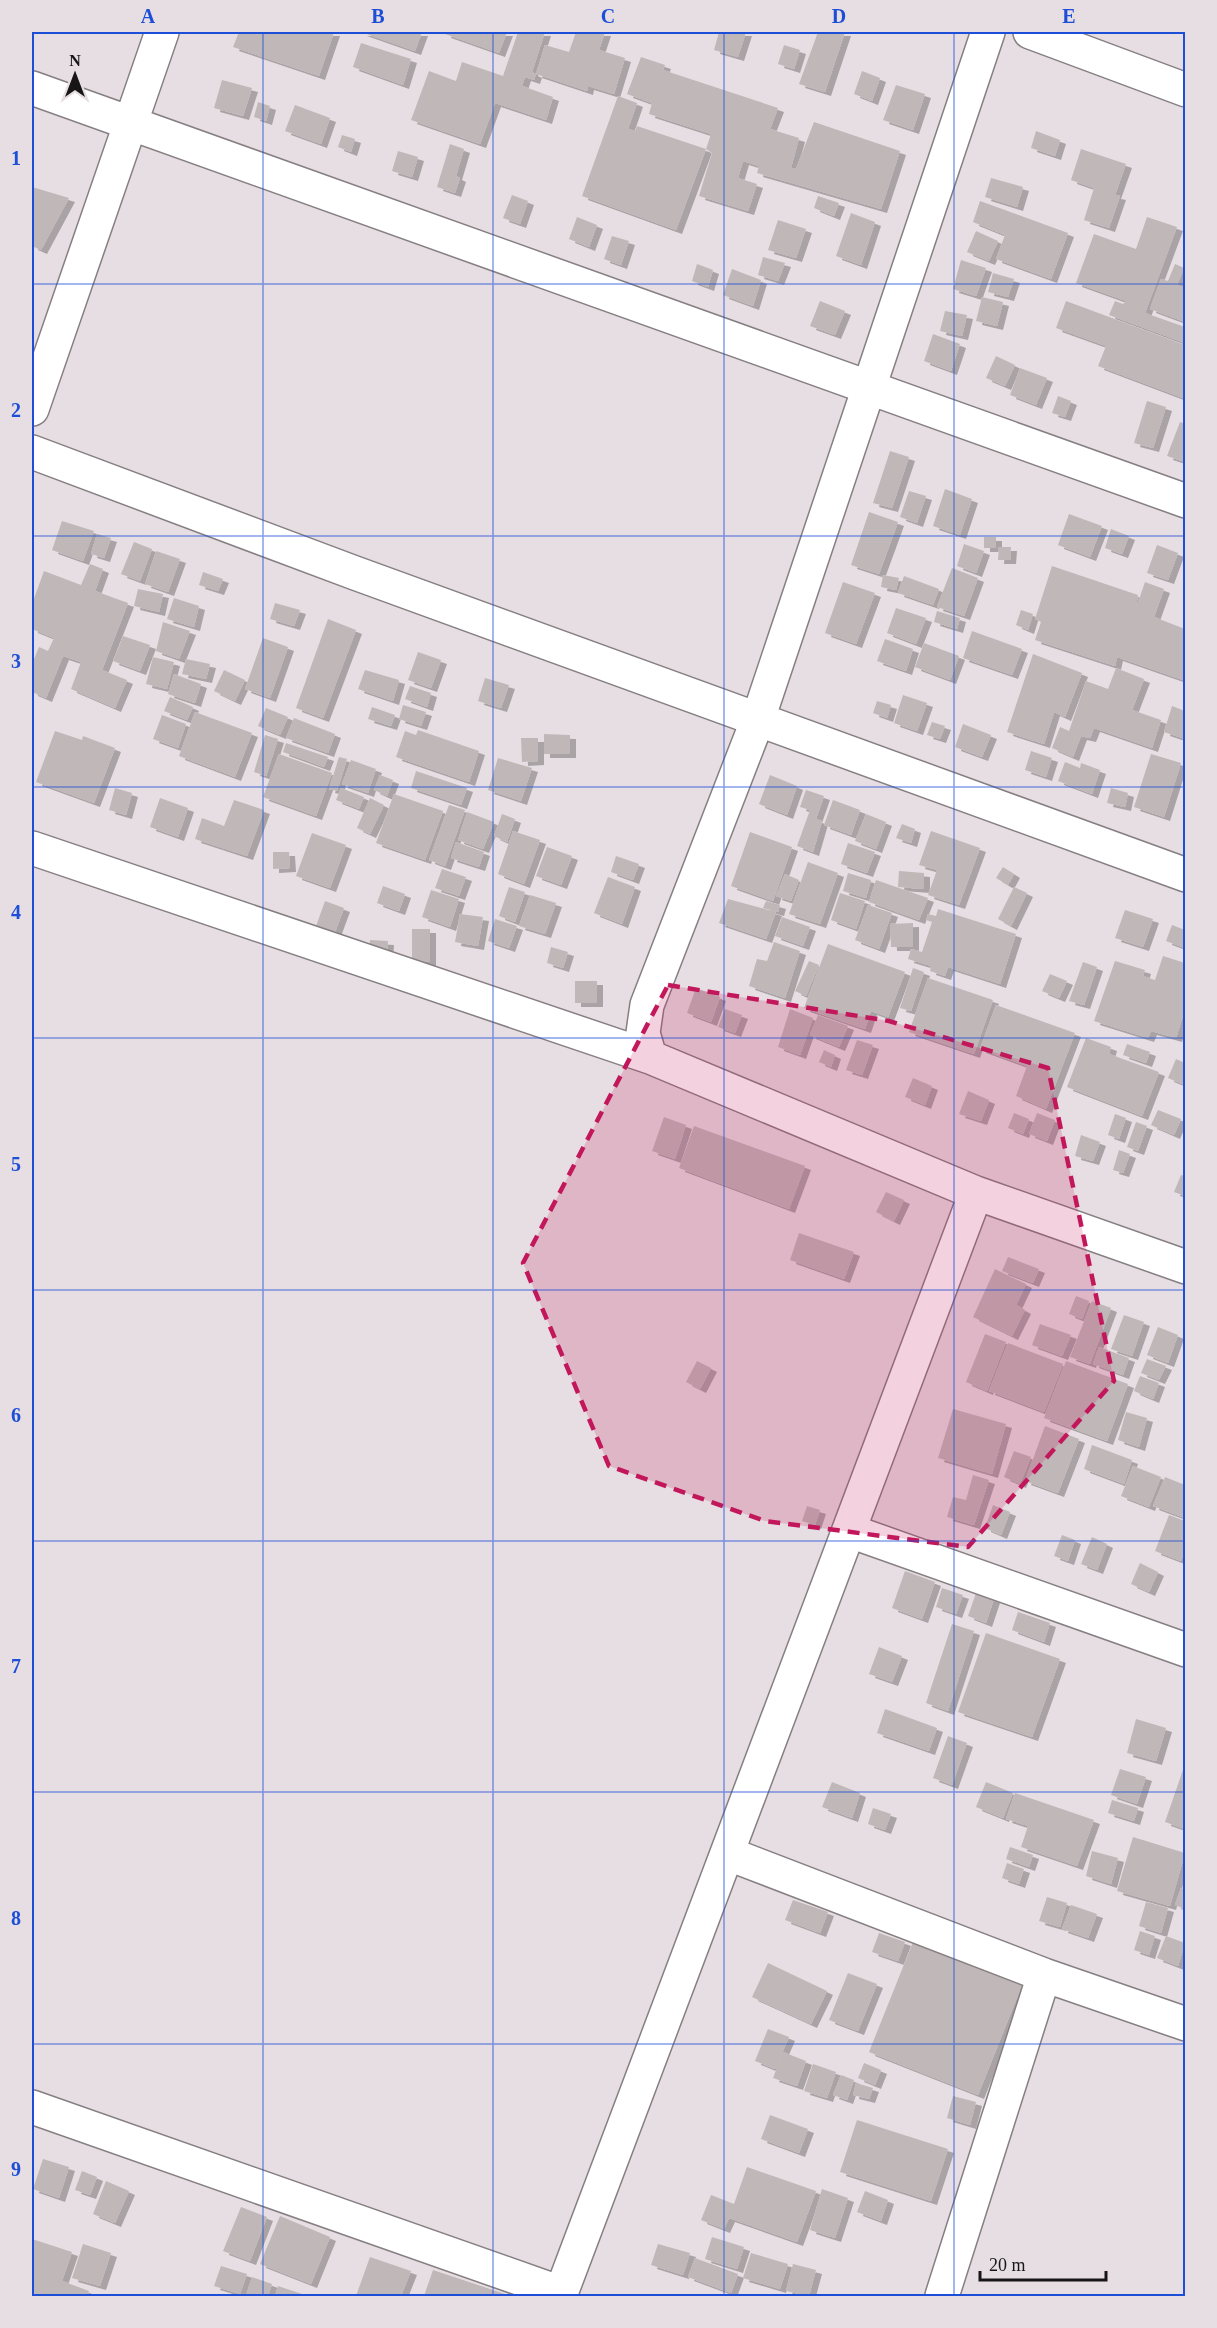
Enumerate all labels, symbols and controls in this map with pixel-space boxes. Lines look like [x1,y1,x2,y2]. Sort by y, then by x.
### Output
text: A [141,5,156,27]
text: B [371,5,385,27]
text: C [601,5,615,27]
text: D [832,5,846,27]
text: E [1062,5,1076,27]
north arrow [45,45,105,105]
text: N [69,52,81,69]
text: 1 [11,147,21,169]
text: 2 [11,399,21,421]
text: 3 [11,650,21,672]
text: 4 [11,901,21,923]
text: 5 [11,1153,21,1175]
text: 6 [11,1404,21,1426]
text: 7 [11,1655,21,1677]
text: 8 [11,1907,21,1929]
text: 9 [11,2158,21,2180]
scale bar [980,2244,1106,2282]
text: 20 m [989,2255,1026,2275]

